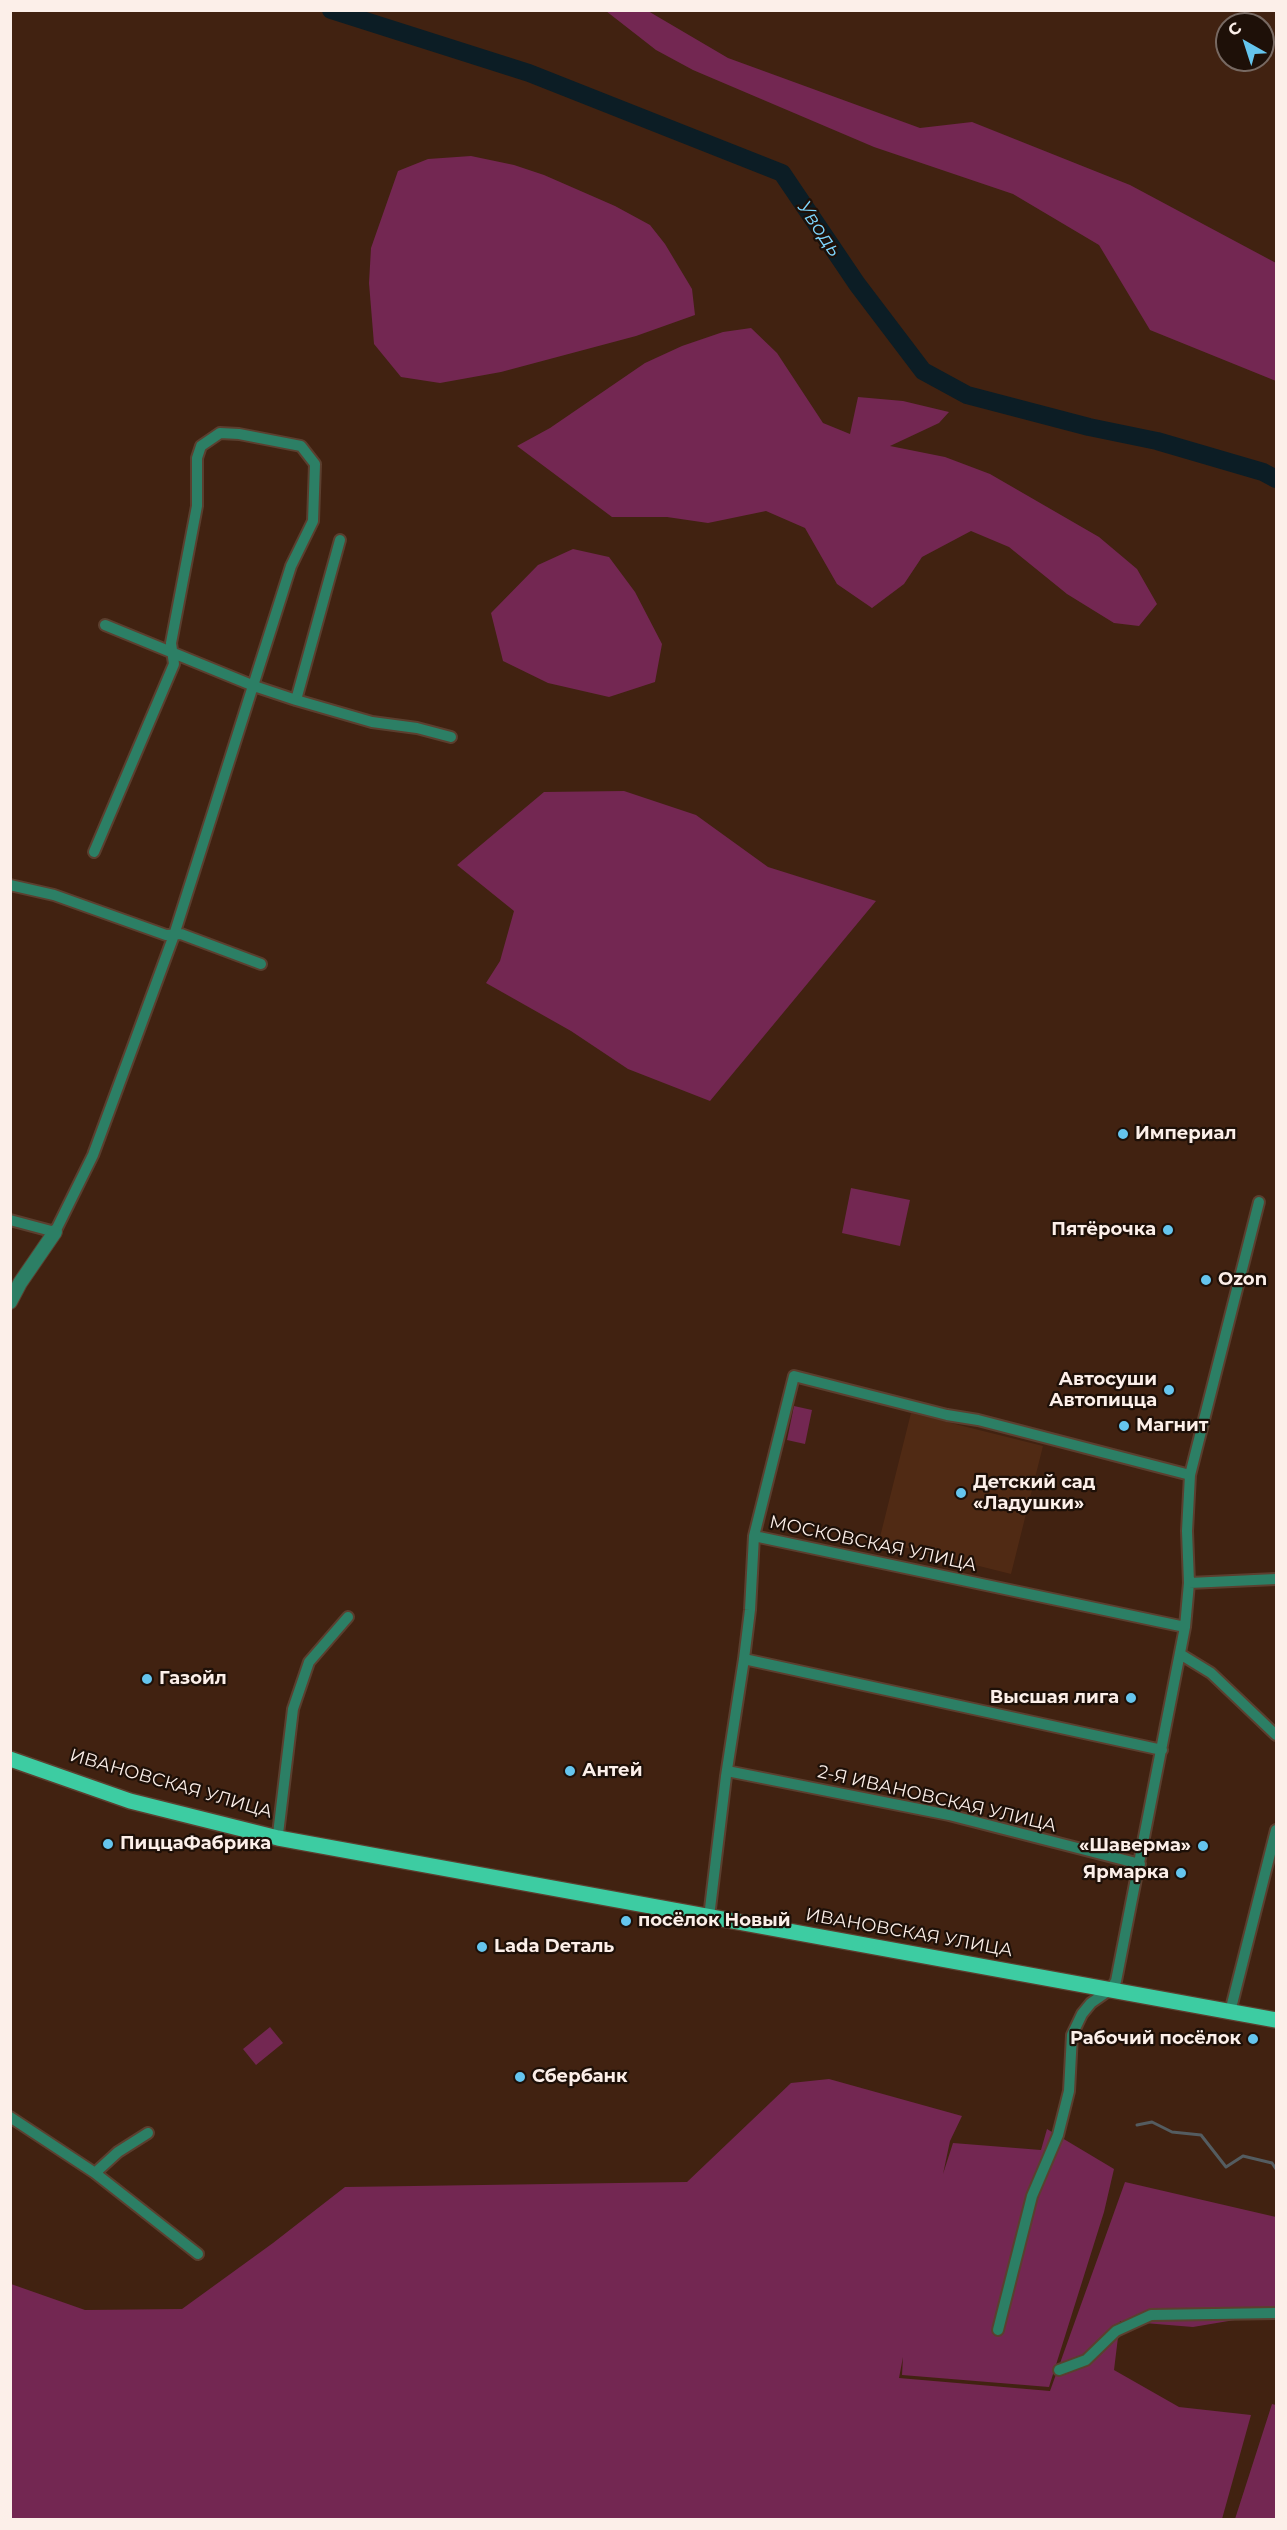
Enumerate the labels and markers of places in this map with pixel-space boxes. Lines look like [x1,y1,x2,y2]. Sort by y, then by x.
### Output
place label: Империал [1135,1123,1236,1145]
marker: Империал [1116,1127,1130,1141]
place label: Пятёрочка [1051,1219,1156,1241]
marker: Пятёрочка [1161,1223,1175,1237]
place label: Ozon [1218,1269,1267,1291]
marker: Ozon [1199,1273,1213,1287]
place label: Автосуши Автопицца [1049,1369,1157,1412]
marker: Автосуши Автопицца [1162,1383,1176,1397]
place label: Магнит [1136,1415,1208,1437]
marker: Магнит [1117,1419,1131,1433]
place label: Детский сад «Ладушки» [973,1472,1095,1514]
marker: Детский сад «Ладушки» [954,1486,968,1500]
place label: Газойл [159,1668,227,1690]
marker: Газойл [140,1672,154,1686]
place label: Высшая лига [990,1687,1119,1709]
marker: Высшая лига [1124,1691,1138,1705]
place label: Антей [582,1760,642,1782]
marker: Антей [563,1764,577,1778]
place label: ПиццаФабрика [120,1833,271,1855]
place label: «Шаверма» [1079,1835,1191,1857]
marker: ПиццаФабрика [101,1837,115,1851]
marker: «Шаверма» [1196,1839,1210,1853]
place label: Ярмарка [1083,1862,1169,1884]
marker: Ярмарка [1174,1866,1188,1880]
place label: посёлок Новый [638,1910,790,1932]
marker: посёлок Новый [619,1914,633,1928]
place label: Lada Dеталь [494,1936,614,1958]
marker: Lada Dеталь [475,1940,489,1954]
place label: Рабочий посёлок [1070,2028,1241,2050]
marker: Рабочий посёлок [1246,2032,1260,2046]
place label: Сбербанк [532,2066,628,2088]
marker: Сбербанк [513,2070,527,2084]

